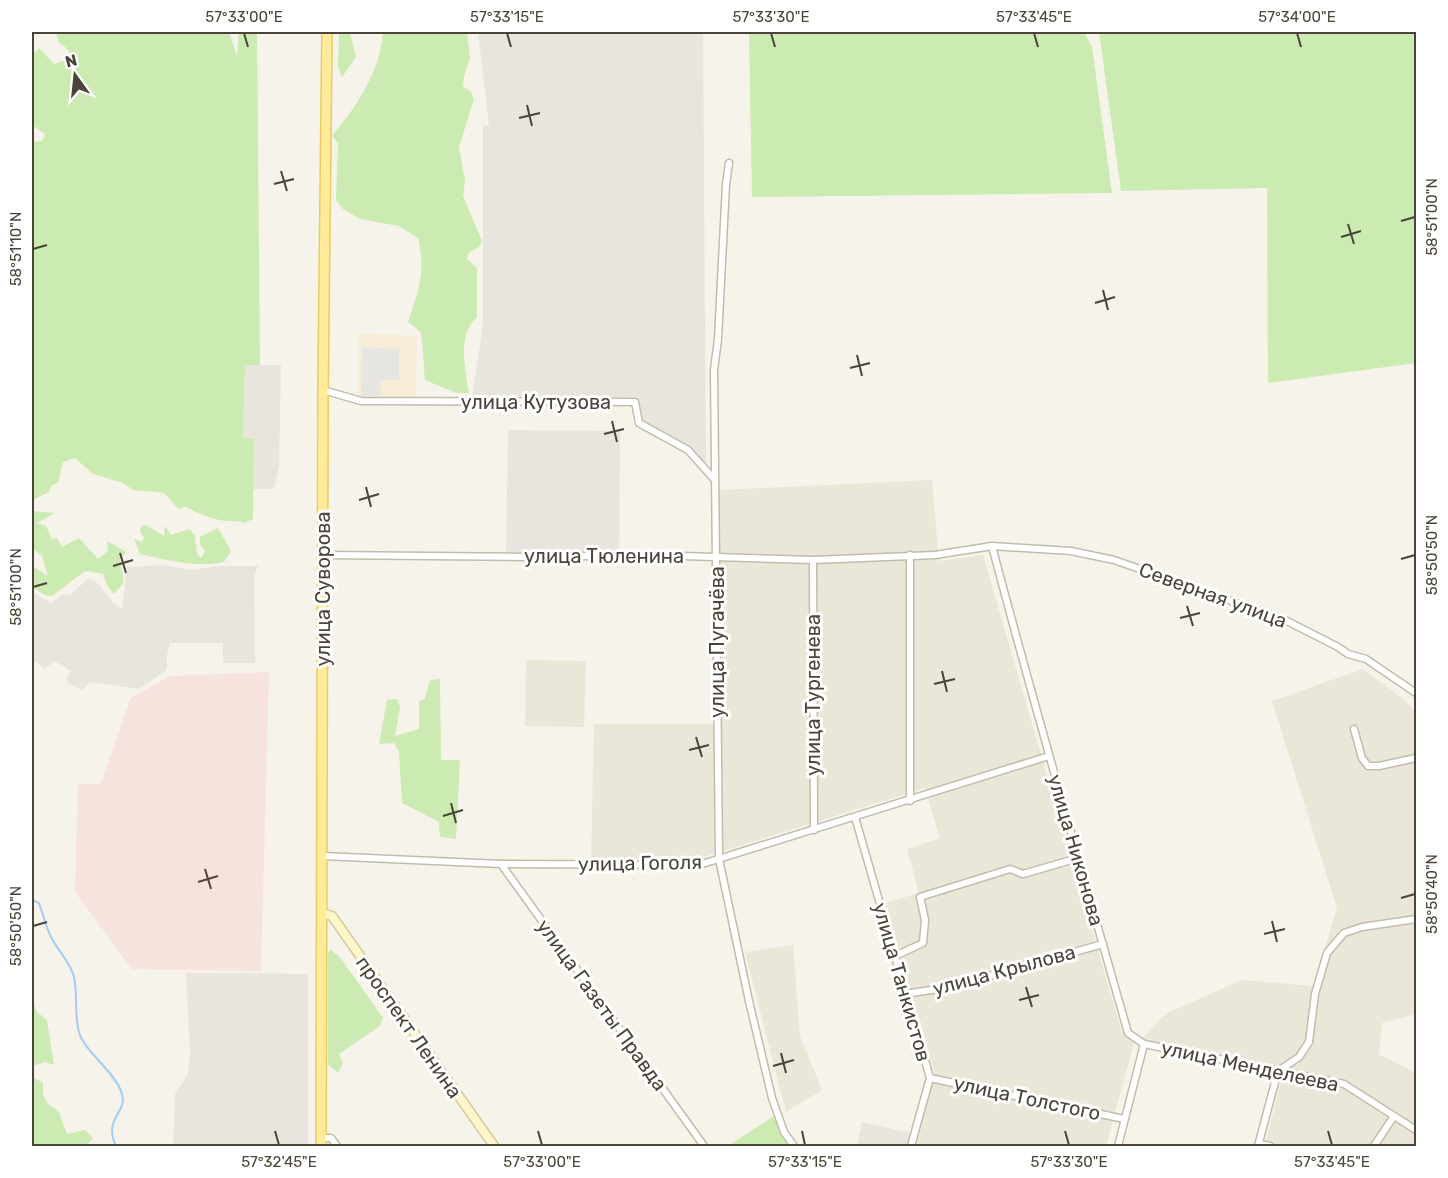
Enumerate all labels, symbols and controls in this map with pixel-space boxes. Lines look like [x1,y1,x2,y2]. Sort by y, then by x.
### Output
text: 57°33'00"E [205,8,283,26]
text: 57°33'15"E [470,8,544,26]
text: 57°33'30"E [733,8,809,26]
text: 57°33'45"E [996,8,1072,26]
text: 57°34'00"E [1258,8,1336,26]
north arrow [45,45,105,105]
text: N [63,50,79,72]
text: 58°51'00"N [1423,178,1441,256]
text: 58°51'10"N [7,212,25,286]
street label: улица Кутузова [461,390,611,414]
street label: улица Суворова [311,511,335,667]
text: 58°50'50"N [1423,515,1441,595]
street label: улица Тюленина [524,544,684,568]
text: 58°51'00"N [7,548,25,626]
street label: Северная улица [1136,557,1290,633]
street label: улица Пугачёва [705,566,729,718]
street label: улица Тургенева [801,614,825,776]
street label: улица Никонова [1043,771,1109,929]
street label: улица Гоголя [578,850,702,876]
text: 58°50'40"N [1423,854,1441,934]
text: 58°50'50"N [7,886,25,966]
street label: улица Танкистов [868,900,936,1064]
street label: улица Газеты Правда [532,915,672,1095]
street label: улица Крылова [930,939,1078,1001]
street label: проспект Ленина [351,951,467,1103]
street label: улица Менделеева [1159,1035,1341,1097]
street label: улица Толстого [951,1071,1103,1125]
text: 57°32'45"E [241,1153,317,1171]
text: 57°33'00"E [503,1153,581,1171]
text: 57°33'15"E [768,1153,842,1171]
text: 57°33'30"E [1031,1153,1107,1171]
text: 57°33'45"E [1294,1153,1370,1171]

